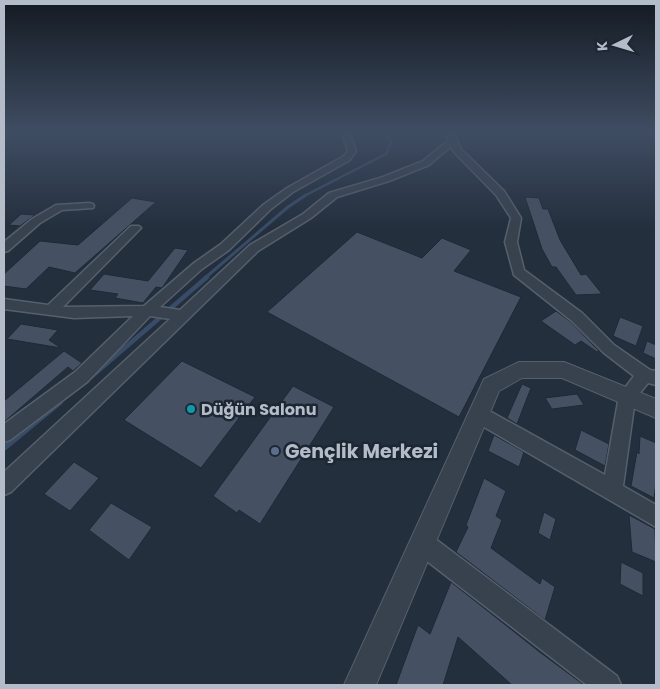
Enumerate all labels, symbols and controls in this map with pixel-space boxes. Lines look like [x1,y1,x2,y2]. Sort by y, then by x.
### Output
north arrow [590,20,640,70]
text: K [592,40,612,52]
place label: Düğün Salonu [201,398,316,421]
marker: Düğün Salonu [185,403,197,415]
place label: Gençlik Merkezi [285,438,438,465]
marker: Gençlik Merkezi [269,445,281,457]

